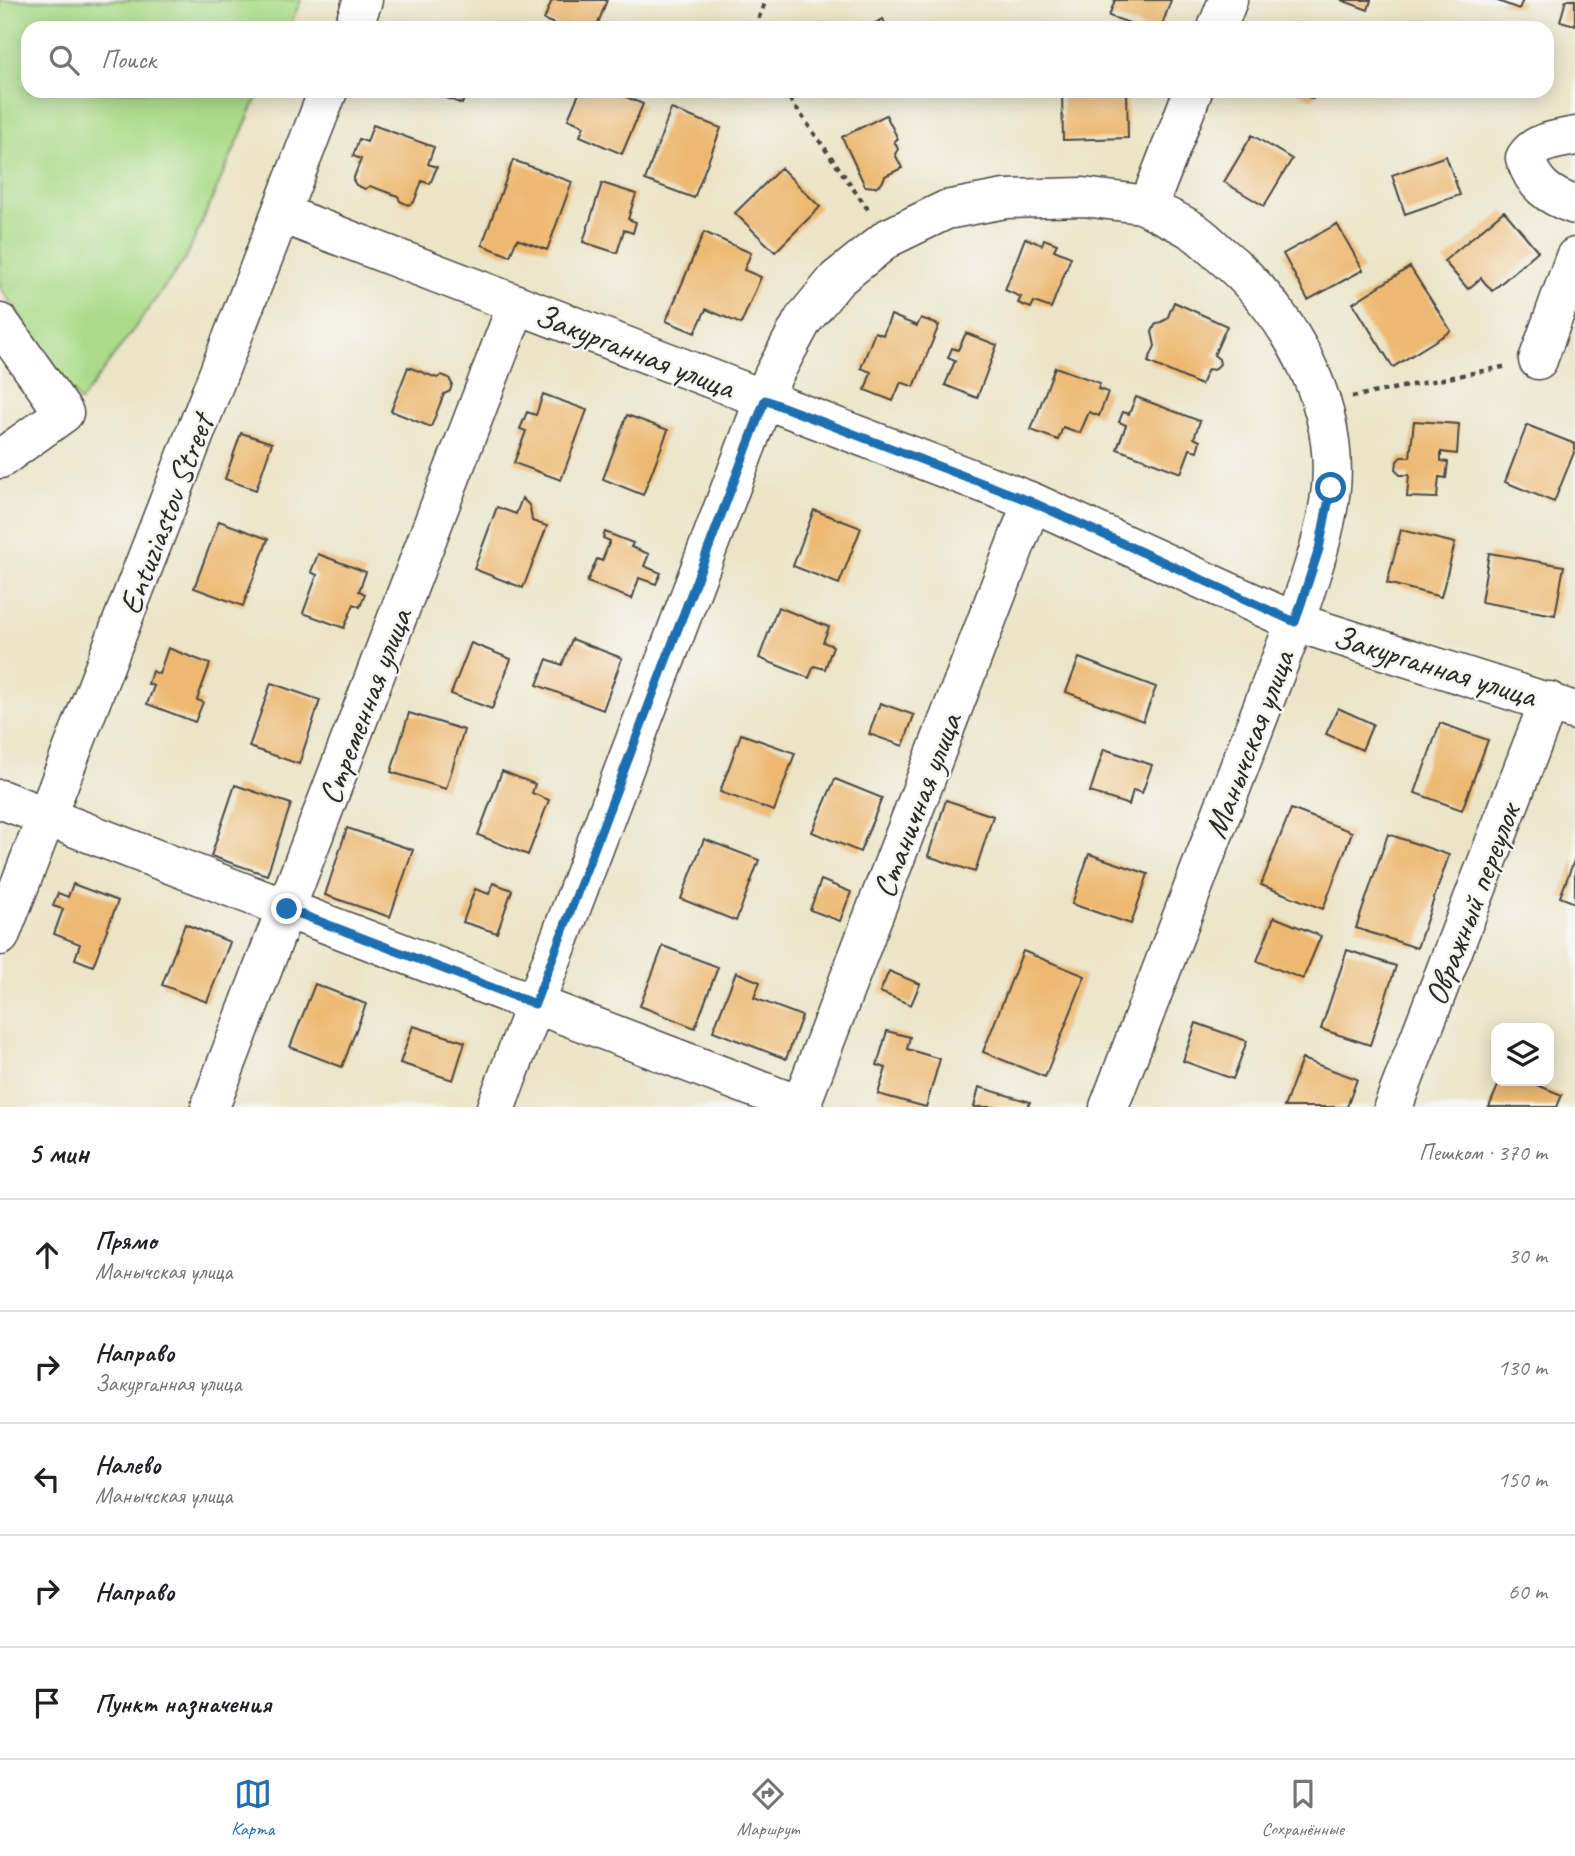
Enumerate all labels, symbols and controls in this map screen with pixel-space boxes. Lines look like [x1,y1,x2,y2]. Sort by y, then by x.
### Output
search box [21,21,1554,98]
icon: search [45,41,83,79]
text: Поиск [101,43,156,76]
street label: Закурганная улица [529,294,742,409]
street label: Entuziastov Street [109,405,225,620]
route start [1315,472,1346,503]
street label: Стременная улица [308,600,422,810]
street label: Закурганная улица [1328,615,1543,717]
street label: Манычская улица [1194,643,1305,844]
street label: Станичная улица [863,705,972,904]
street label: Овражный переулок [1414,795,1531,1011]
route end [271,893,302,924]
map controls [1491,1023,1554,1086]
button: layers [1491,1023,1554,1086]
text: 5 мин [28,1134,89,1172]
text: Пешком · 370 m [1419,1138,1547,1167]
text: Прямо [95,1224,157,1257]
icon: ahead [28,1236,66,1274]
text: 30 m [1508,1241,1547,1270]
text: Манычская улица [95,1257,233,1286]
text: Направо [95,1336,174,1369]
icon: right [28,1348,66,1386]
text: 130 m [1498,1353,1547,1382]
text: Закурганная улица [95,1369,241,1398]
text: Налево [95,1448,161,1481]
icon: left [28,1460,66,1498]
text: 150 m [1498,1465,1547,1494]
text: Манычская улица [95,1481,233,1510]
icon: right [28,1572,66,1610]
text: Направо [95,1575,174,1608]
text: 60 m [1508,1577,1547,1606]
icon: arrive [28,1684,66,1722]
text: Пункт назначения [95,1687,271,1720]
tab: Карта [231,1775,274,1841]
tab: Маршрут [737,1775,799,1841]
tab: Сохранённые [1261,1775,1344,1841]

